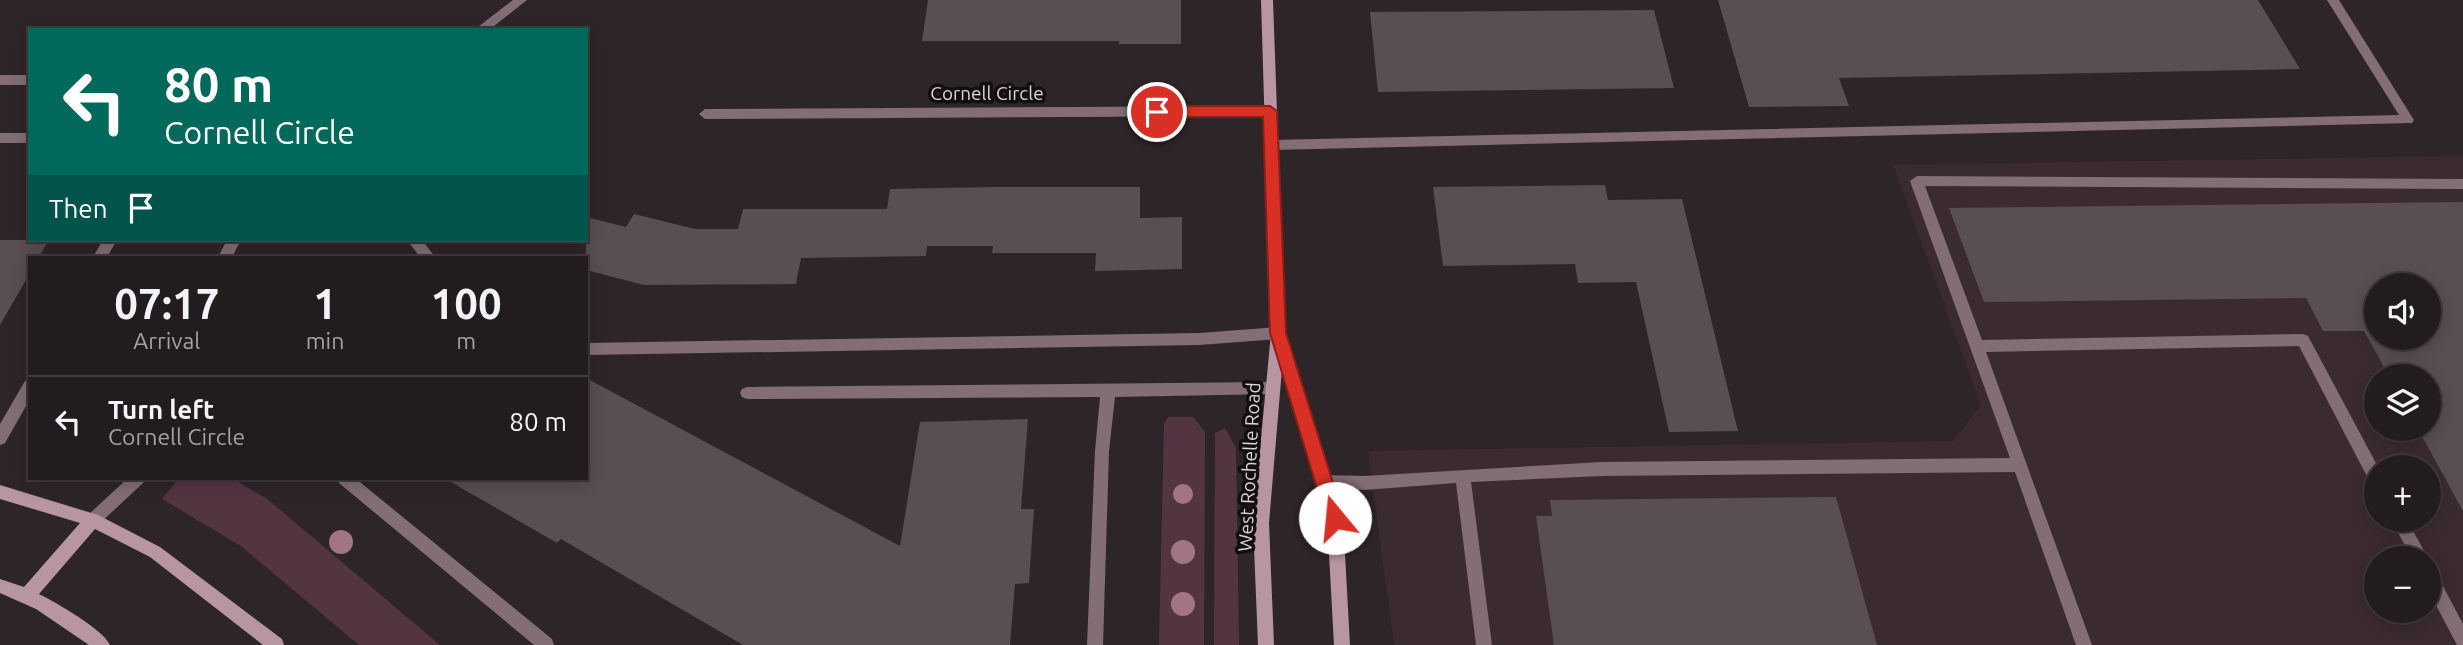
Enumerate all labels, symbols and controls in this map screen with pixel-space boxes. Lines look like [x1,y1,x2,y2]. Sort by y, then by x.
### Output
icon: left [49,56,140,147]
text: 80 m [164,56,273,111]
street label: Cornell Circle [930,82,1044,104]
pin [1127,82,1187,142]
icon: arrive [1138,93,1176,131]
text: Cornell Circle [164,114,355,150]
icon: arrive [122,189,160,227]
text: Then [49,194,108,223]
map controls [2364,273,2441,623]
button: sound [2364,273,2441,350]
text: 07:17 [114,280,219,327]
text: 1 [313,280,337,327]
text: 100 [431,280,502,327]
text: Arrival [133,328,200,353]
text: min [306,328,344,353]
text: m [456,328,476,353]
button: layers [2364,364,2441,441]
street label: West Rochelle Road [1234,382,1264,552]
text: Turn left [108,395,214,424]
icon: left [49,403,87,441]
text: 80 m [509,407,567,436]
text: Cornell Circle [108,424,245,449]
button: + [2364,455,2441,532]
position arrow [1298,481,1372,555]
button: − [2364,546,2441,623]

